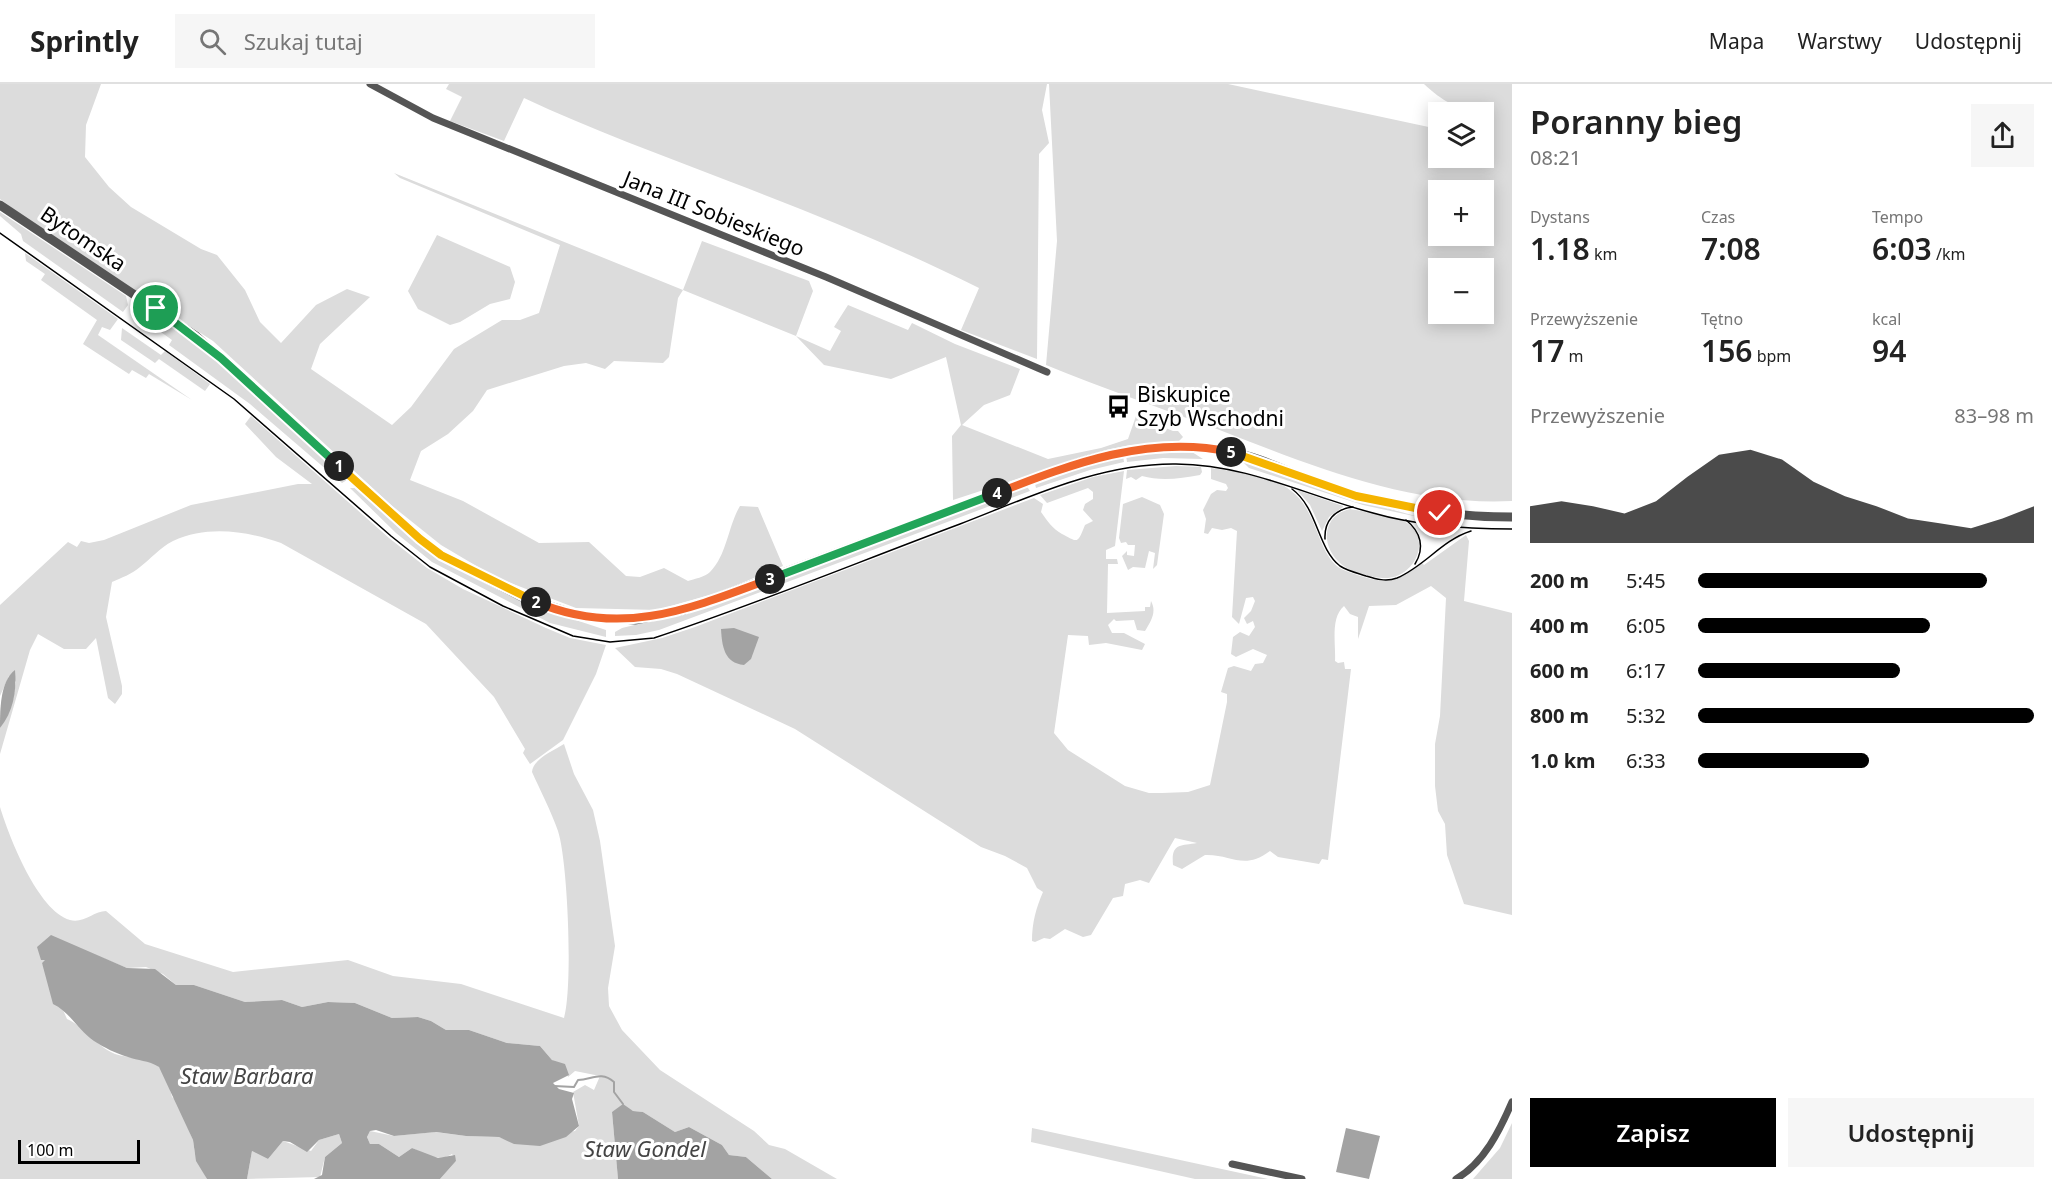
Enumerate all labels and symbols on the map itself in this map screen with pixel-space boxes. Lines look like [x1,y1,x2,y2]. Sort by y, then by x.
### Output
street label: Jana III Sobieskiego [618,163,809,262]
street label: Bytomska [35,199,132,277]
pin [130,282,181,333]
place label: Biskupice Szyb Wschodni [1137,380,1284,432]
bus stop icon: Biskupice Szyb Wschodni [1106,394,1132,420]
pin: 5 [1216,437,1246,467]
pin: 1 [324,451,354,481]
pin: 4 [982,478,1012,508]
pin [1414,487,1465,538]
pin: 3 [755,564,785,594]
pin: 2 [521,587,551,617]
water label: Staw Barbara [180,1060,314,1090]
water label: Staw Gondel [584,1133,707,1163]
scale bar [18,1137,140,1164]

